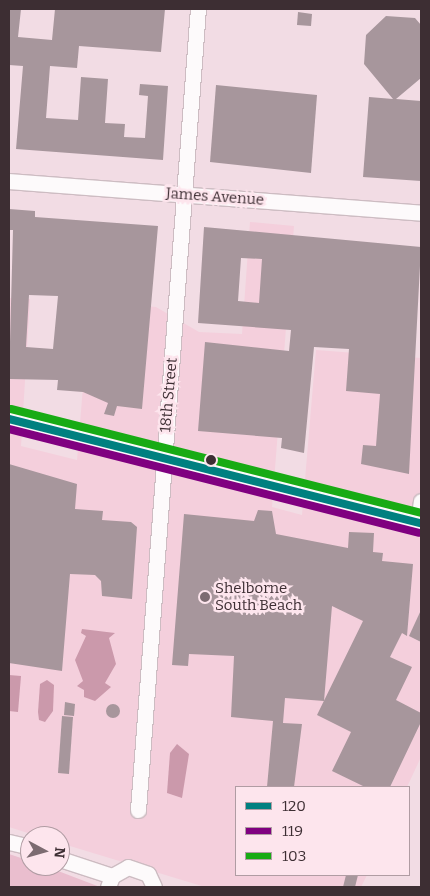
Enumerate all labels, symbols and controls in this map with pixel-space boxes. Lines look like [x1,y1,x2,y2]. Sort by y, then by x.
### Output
street label: James Avenue [165,185,265,209]
street label: 18th Street [157,357,181,433]
unlabelled marker [206,455,216,465]
place label: Shelborne South Beach [215,579,302,614]
marker: Shelborne South Beach [199,591,211,603]
legend [235,786,410,876]
text: 120 [282,797,306,815]
text: 119 [282,822,303,840]
north arrow [20,826,70,876]
text: N [50,846,68,859]
text: 103 [282,847,306,865]

